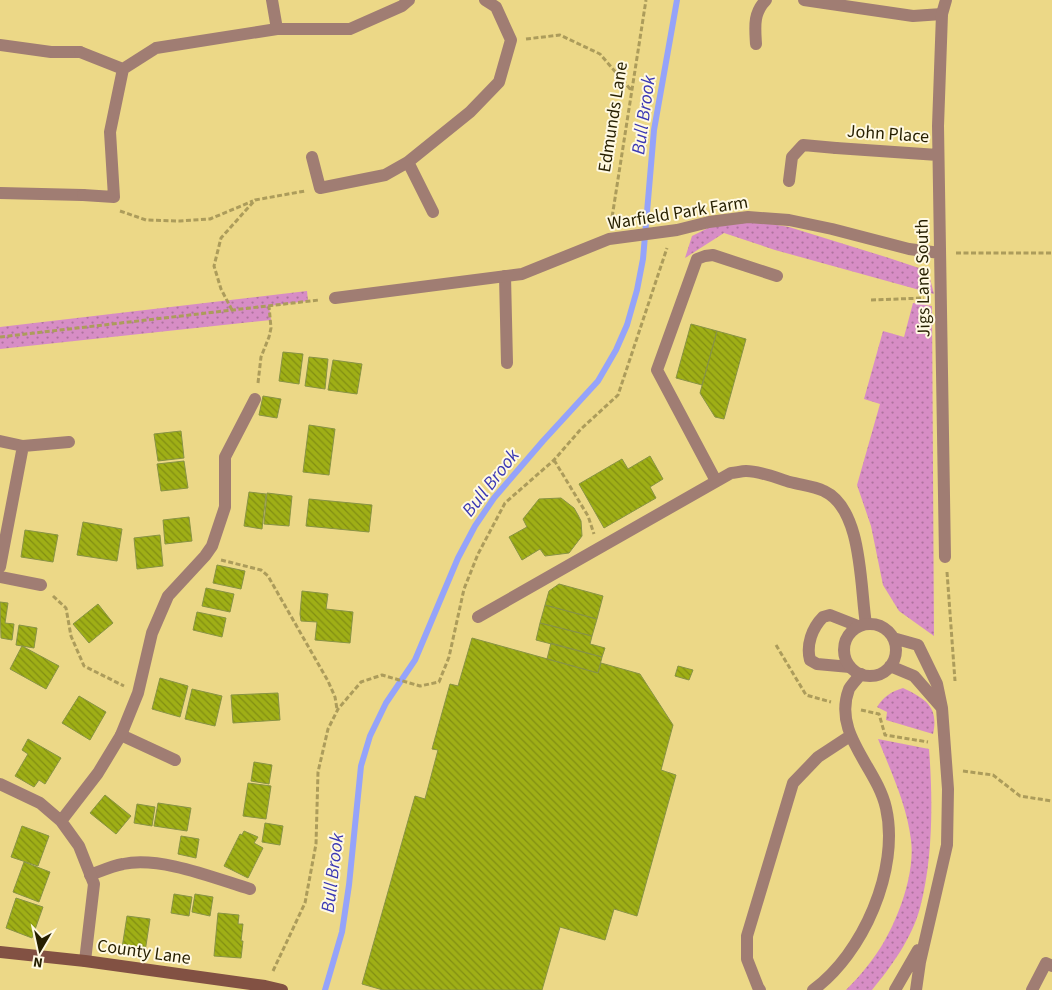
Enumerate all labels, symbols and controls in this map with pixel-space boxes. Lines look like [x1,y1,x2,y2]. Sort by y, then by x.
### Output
street label: Edmunds Lane [592,60,634,174]
water label: Bull Brook [625,73,663,156]
street label: John Place [846,119,930,149]
street label: Warfield Park Farm [606,190,750,236]
street label: Jigs Lane South [909,219,937,337]
water label: Bull Brook [456,443,527,523]
water label: Bull Brook [315,831,351,914]
north arrow [15,925,65,975]
street label: County Lane [96,933,193,971]
text: N [32,951,44,972]

